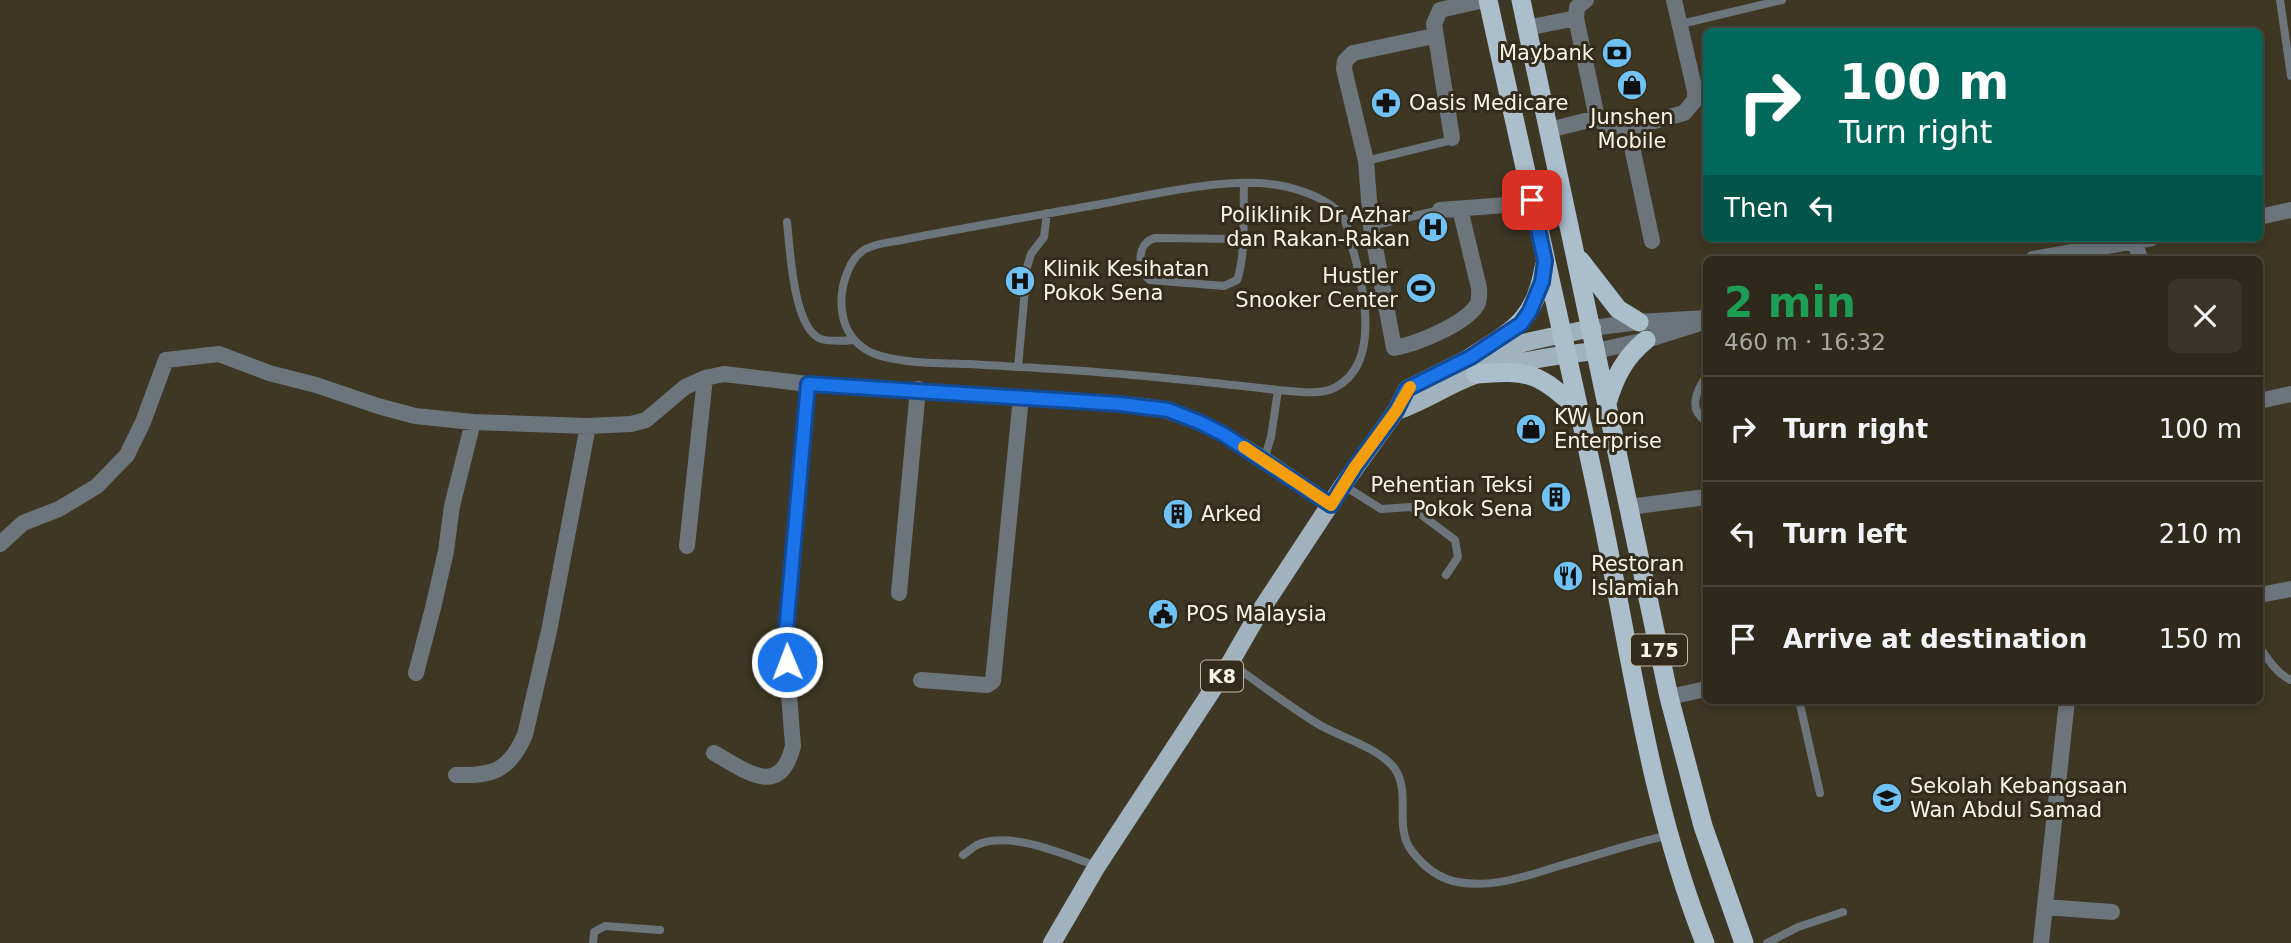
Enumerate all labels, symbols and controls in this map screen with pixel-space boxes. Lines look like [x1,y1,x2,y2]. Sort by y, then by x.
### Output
bank icon: Maybank [1600,36,1634,70]
place label: Maybank [1499,41,1595,65]
text: 100 m [1839,54,2009,111]
icon: right [1724,56,1815,147]
shop icon: Junshen Mobile [1615,68,1649,102]
pharmacy icon: Oasis Medicare [1369,86,1403,120]
place label: Oasis Medicare [1409,91,1569,115]
place label: Junshen Mobile [1588,105,1674,153]
text: Turn right [1839,113,1992,151]
pin [1502,170,1562,230]
icon: arrive [1513,181,1551,219]
icon: left [1803,189,1841,227]
text: Then [1724,193,1789,223]
place label: Poliklinik Dr Azhar dan Rakan-Rakan [1220,203,1410,251]
hospital icon: Poliklinik Dr Azhar dan Rakan-Rakan [1416,210,1450,244]
place label: Klinik Kesihatan Pokok Sena [1043,257,1209,305]
hospital icon: Klinik Kesihatan Pokok Sena [1003,264,1037,298]
place label: Hustler Snooker Center [1235,264,1398,312]
sports icon: Hustler Snooker Center [1404,271,1438,305]
text: 2 min [1724,278,1856,327]
button: close [2168,279,2242,353]
text: 460 m · 16:32 [1724,329,1886,355]
place label: KW Loon Enterprise [1554,405,1662,453]
icon: right [1724,410,1762,448]
shop icon: KW Loon Enterprise [1514,412,1548,446]
text: Turn right [1783,414,1928,444]
text: 100 m [2159,414,2242,444]
place label: Pehentian Teksi Pokok Sena [1371,473,1533,521]
building icon: Pehentian Teksi Pokok Sena [1539,480,1573,514]
building icon: Arked [1161,497,1195,531]
place label: Arked [1201,502,1262,526]
icon: left [1724,515,1762,553]
text: Turn left [1783,519,1907,549]
text: 210 m [2159,519,2242,549]
place label: Restoran Islamiah [1591,552,1684,600]
restaurant icon: Restoran Islamiah [1551,559,1585,593]
public building icon: POS Malaysia [1146,597,1180,631]
place label: POS Malaysia [1186,602,1327,626]
icon: arrive [1724,620,1762,658]
text: Arrive at destination [1783,624,2087,654]
text: 150 m [2159,624,2242,654]
position arrow [750,625,824,699]
road number: 175 [1631,635,1687,666]
road number: K8 [1201,660,1243,692]
place label: Sekolah Kebangsaan Wan Abdul Samad [1910,774,2128,822]
school or university icon: Sekolah Kebangsaan Wan Abdul Samad [1870,781,1904,815]

